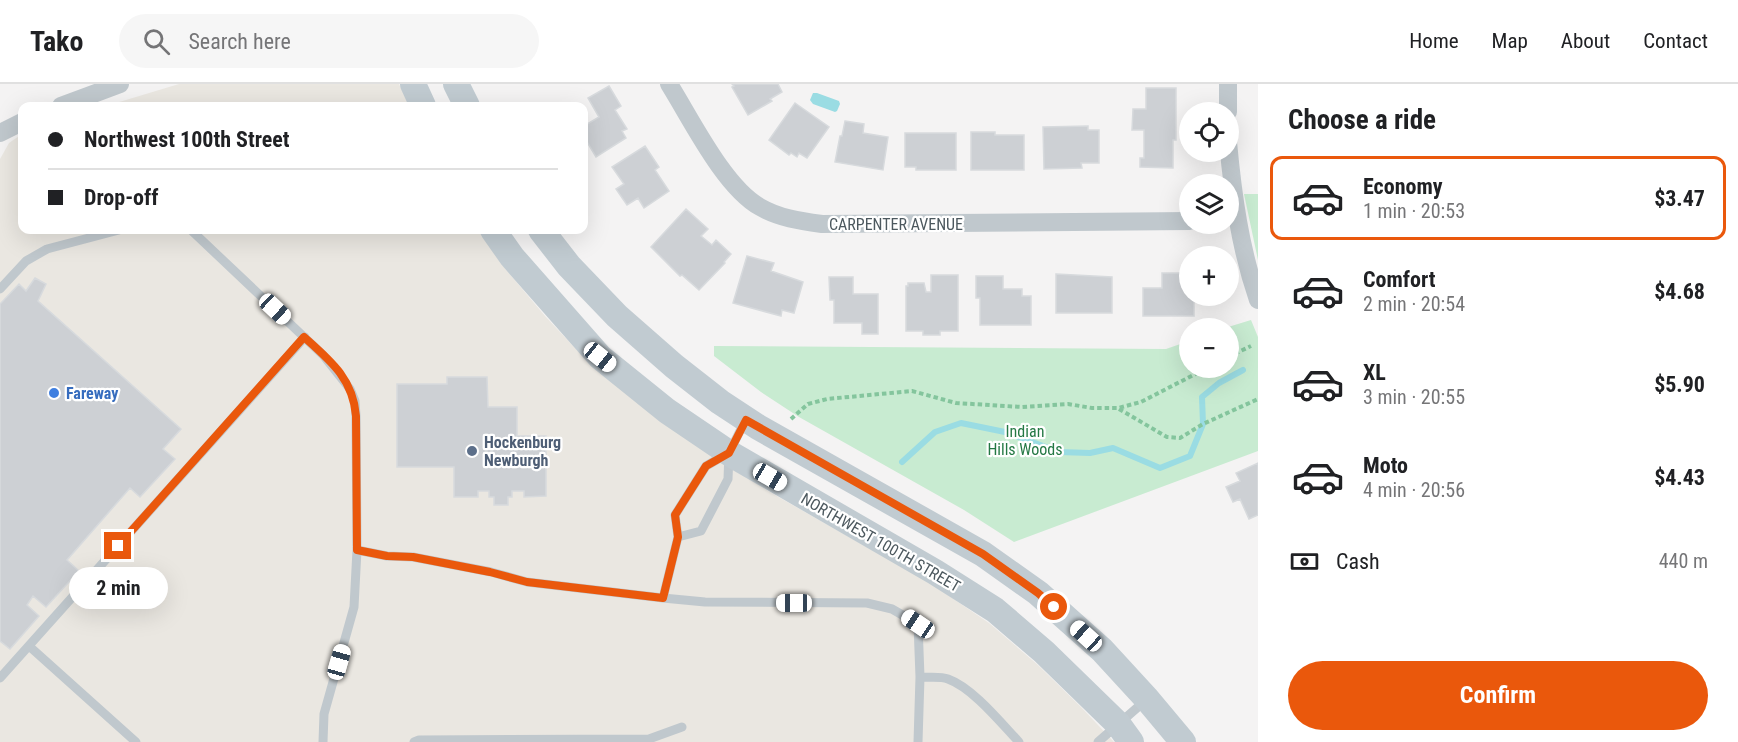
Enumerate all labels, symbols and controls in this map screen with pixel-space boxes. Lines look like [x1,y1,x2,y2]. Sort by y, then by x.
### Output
search box [119,14,539,68]
text: Tako [30,25,83,58]
icon: search [140,25,173,58]
text: Search here [188,29,291,54]
text: Home [1409,29,1459,53]
text: Map [1492,29,1528,53]
text: About [1561,29,1610,53]
text: Contact [1643,29,1708,53]
map controls [1179,102,1239,378]
button: locate [1179,102,1239,162]
text: Choose a ride [1288,104,1436,136]
text: Northwest 100th Street [84,127,290,152]
icon: car [1291,171,1345,225]
button: layers [1179,174,1239,234]
text: Economy [1363,174,1443,199]
text: Drop-off [84,185,158,210]
text: $3.47 [1654,186,1705,211]
text: 1 min · 20:53 [1363,199,1465,223]
street label: CARPENTER AVENUE [829,215,963,234]
button: + [1179,246,1239,306]
icon: car [1291,264,1345,318]
text: Comfort [1363,267,1436,292]
text: $4.68 [1654,279,1705,304]
car [256,290,294,328]
text: 2 min · 20:54 [1363,292,1465,316]
button: − [1179,318,1239,378]
car [580,339,620,375]
icon: car [1291,357,1345,411]
text: XL [1363,360,1386,385]
text: $5.90 [1654,372,1705,397]
place label: Fareway [66,384,118,403]
text: 3 min · 20:55 [1363,385,1465,409]
marker: Fareway [47,386,61,400]
park label: Indian Hills Woods [987,422,1063,459]
place label: Hockenburg Newburgh [484,433,561,470]
marker: Hockenburg Newburgh [465,444,479,458]
icon: car [1291,450,1345,504]
text: Moto [1363,453,1408,478]
car [750,460,790,494]
text: $4.43 [1654,465,1705,490]
text: 4 min · 20:56 [1363,478,1465,502]
street label: NORTHWEST 100TH STREET [798,489,964,596]
route end [104,532,131,559]
icon: cash [1288,545,1321,578]
text: Cash [1336,549,1380,574]
text: 440 m [1659,549,1708,573]
callout: 2 min [68,567,168,609]
text: 2 min [96,576,141,600]
route start [1040,593,1067,620]
car [776,594,812,612]
car [898,606,938,642]
car [1067,617,1105,655]
car [325,642,353,682]
button: Confirm [1288,661,1708,730]

